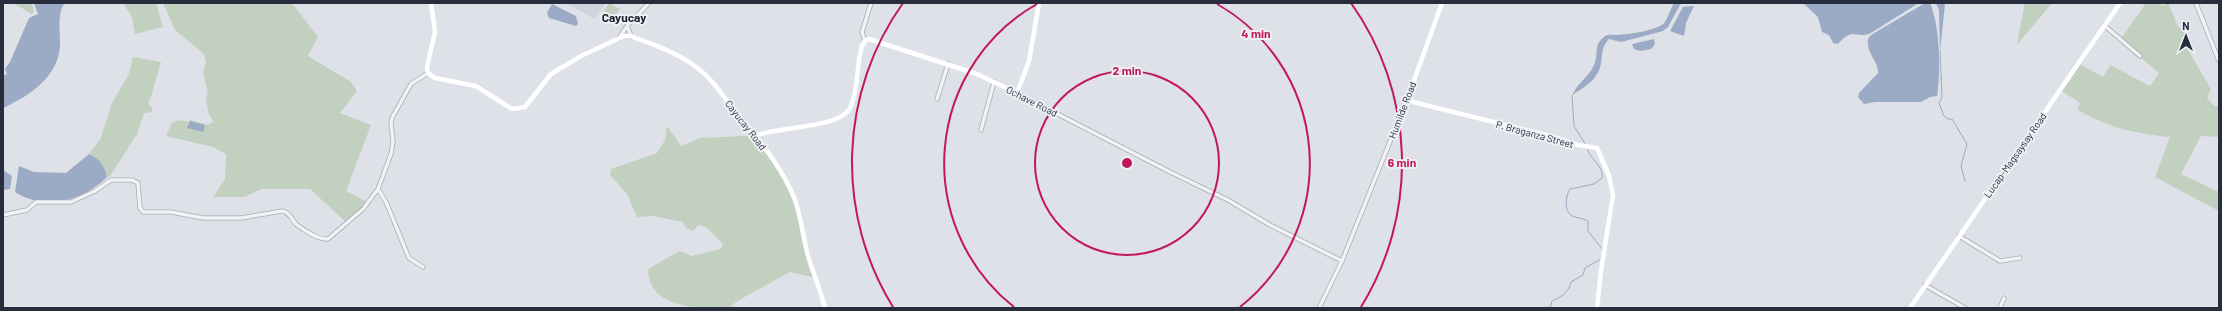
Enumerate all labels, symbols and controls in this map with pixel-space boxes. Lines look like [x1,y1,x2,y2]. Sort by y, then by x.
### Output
district label: Cayucay [602,10,646,24]
north arrow [2166,16,2206,56]
text: N [2182,19,2190,32]
text: 4 min [1241,26,1271,40]
text: 2 min [1113,63,1141,77]
street label: Humilde Road [1386,80,1418,140]
street label: Ochave Road [1004,83,1060,119]
street label: Cayucay Road [723,98,769,152]
street label: Lucap-Magsaysay Road [1981,110,2049,200]
street label: P. Braganza Street [1495,118,1576,150]
text: 6 min [1388,155,1416,169]
centre of rings [1120,156,1134,170]

